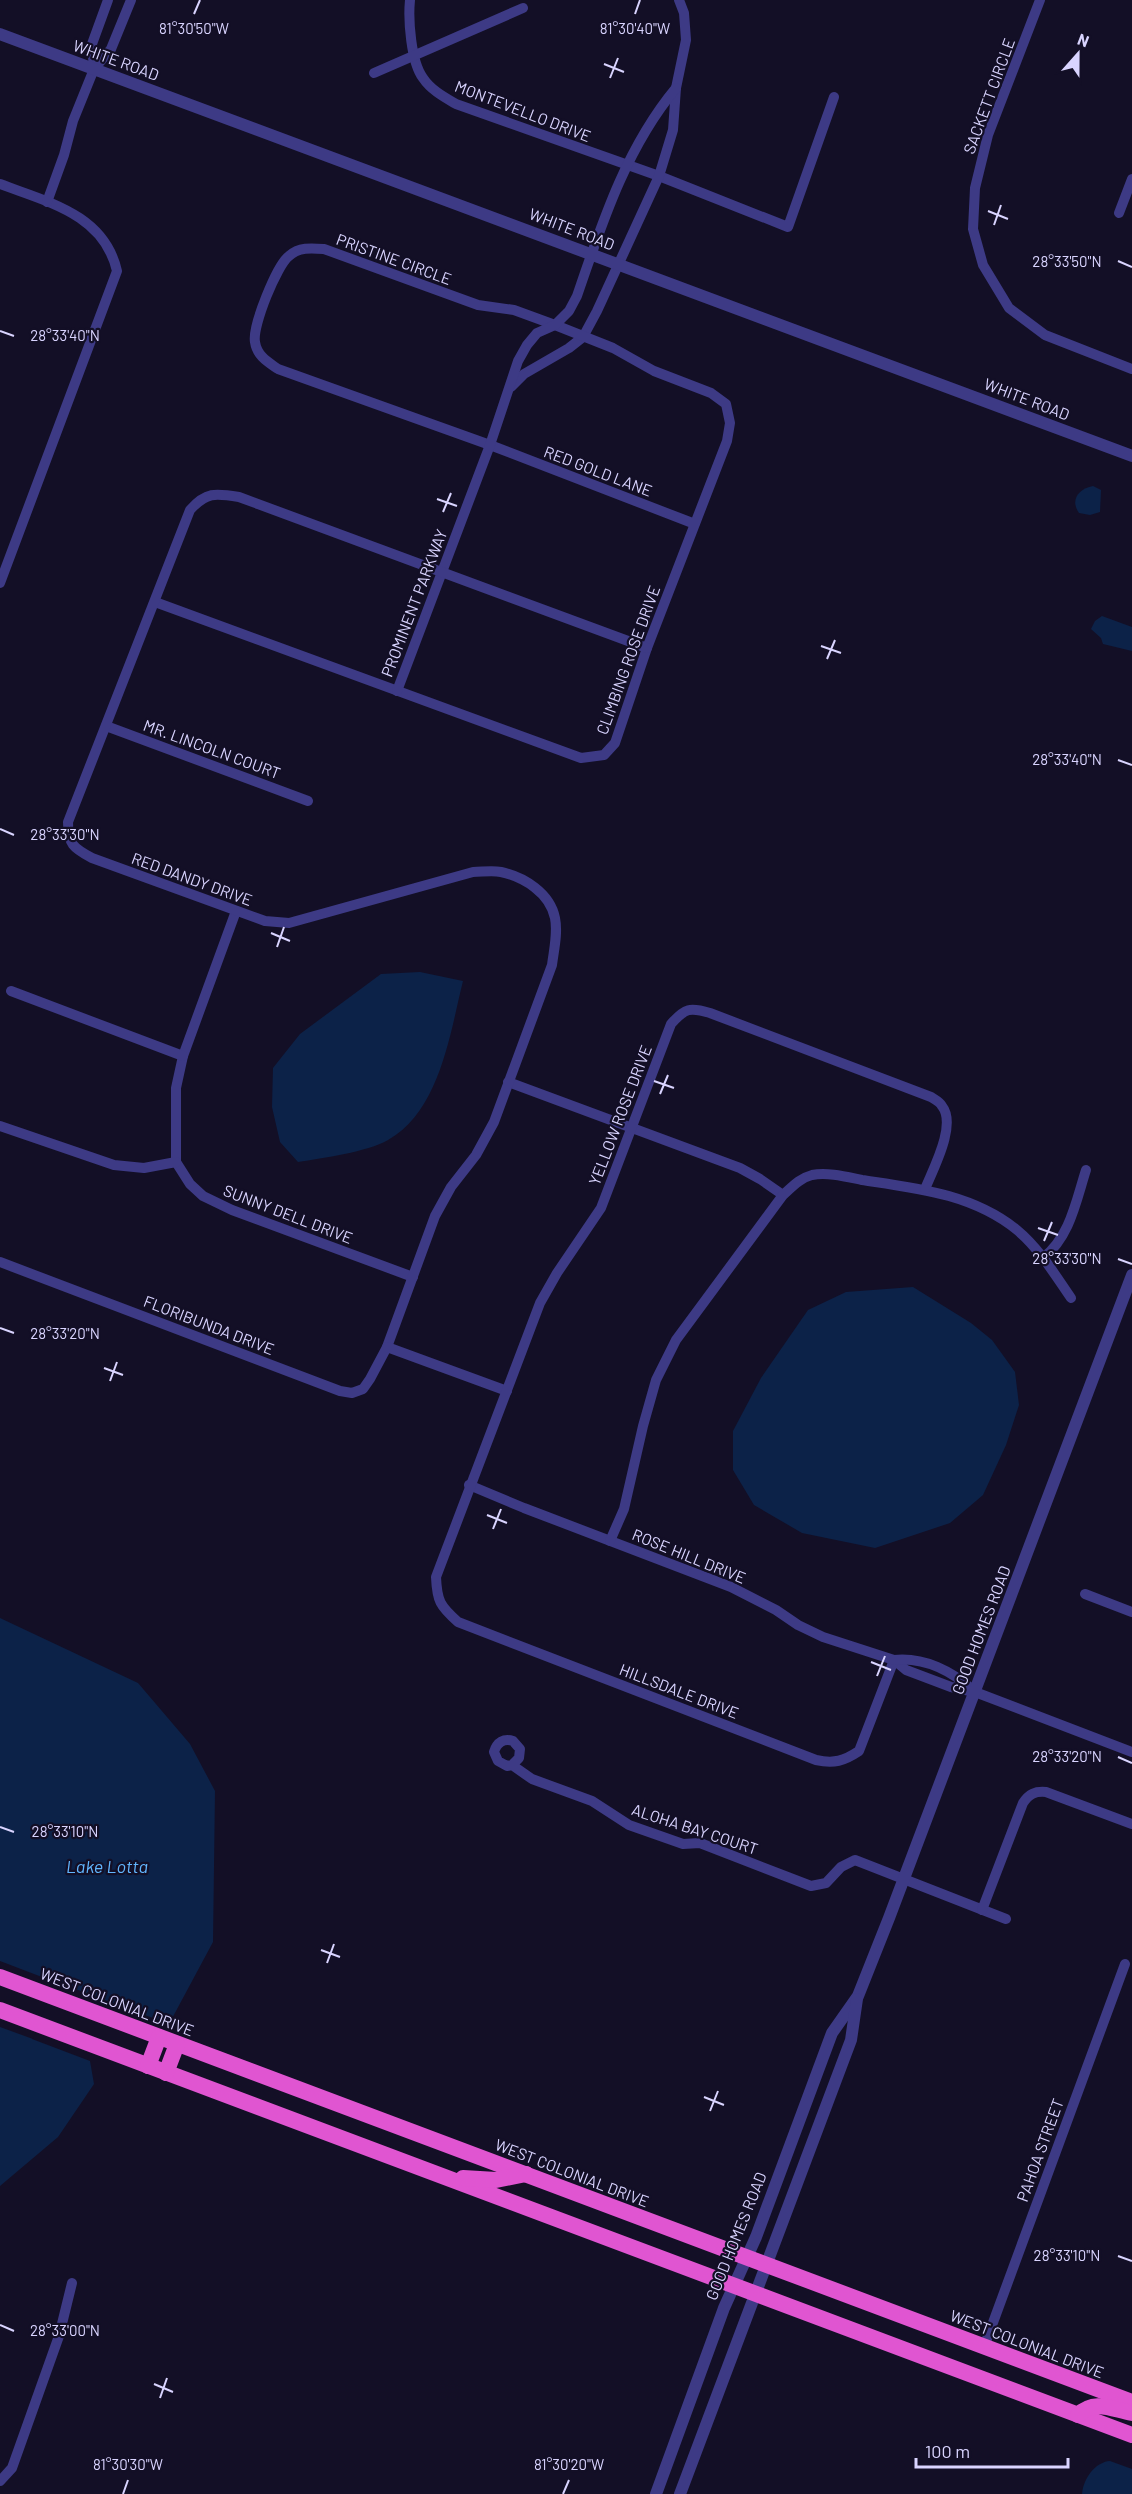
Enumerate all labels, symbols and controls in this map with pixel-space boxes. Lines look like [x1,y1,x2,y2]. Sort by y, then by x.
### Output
text: 81°30'50"W [159,19,229,37]
text: 81°30'40"W [600,19,670,37]
north arrow [1048,24,1108,84]
text: N [1075,29,1092,50]
street label: WHITE ROAD [71,35,162,84]
street label: SACKETT CIRCLE [959,35,1018,156]
street label: MONTEVELLO DRIVE [453,76,594,145]
street label: WHITE ROAD [527,204,618,254]
street label: PRISTINE CIRCLE [334,229,454,288]
text: 28°33'50"N [1032,252,1102,270]
text: 28°33'40"N [30,326,100,344]
street label: WHITE ROAD [982,374,1073,424]
street label: RED GOLD LANE [541,441,655,500]
street label: PROMINENT PARKWAY [377,526,450,679]
street label: CLIMBING ROSE DRIVE [592,583,663,737]
street label: MR. LINCOLN COURT [141,715,283,782]
text: 28°33'40"N [1032,750,1102,768]
text: 28°33'30"N [30,825,100,843]
street label: RED DANDY DRIVE [129,848,255,909]
street label: YELLOW ROSE DRIVE [584,1042,655,1188]
street label: SUNNY DELL DRIVE [221,1180,356,1247]
text: 28°33'30"N [1032,1249,1102,1267]
street label: FLORIBUNDA DRIVE [141,1291,277,1358]
text: 28°33'20"N [30,1324,100,1342]
street label: ROSE HILL DRIVE [630,1524,749,1587]
street label: GOOD HOMES ROAD [947,1563,1014,1697]
street label: HILLSDALE DRIVE [617,1659,741,1722]
text: 28°33'20"N [1032,1747,1102,1765]
street label: ALOHA BAY COURT [630,1799,761,1858]
text: 28°33'10"N [32,1822,98,1840]
water label: Lake Lotta [66,1855,148,1877]
street label: WEST COLONIAL DRIVE [38,1963,197,2040]
street label: PAHOA STREET [1012,2096,1067,2204]
street label: WEST COLONIAL DRIVE [493,2134,652,2211]
street label: GOOD HOMES ROAD [701,2169,770,2303]
text: 28°33'10"N [1034,2246,1100,2264]
street label: WEST COLONIAL DRIVE [948,2305,1107,2382]
text: 28°33'00"N [30,2321,100,2339]
scale bar [916,2431,1068,2469]
text: 100 m [925,2440,970,2462]
text: 81°30'30"W [93,2455,163,2473]
text: 81°30'20"W [534,2455,604,2473]

